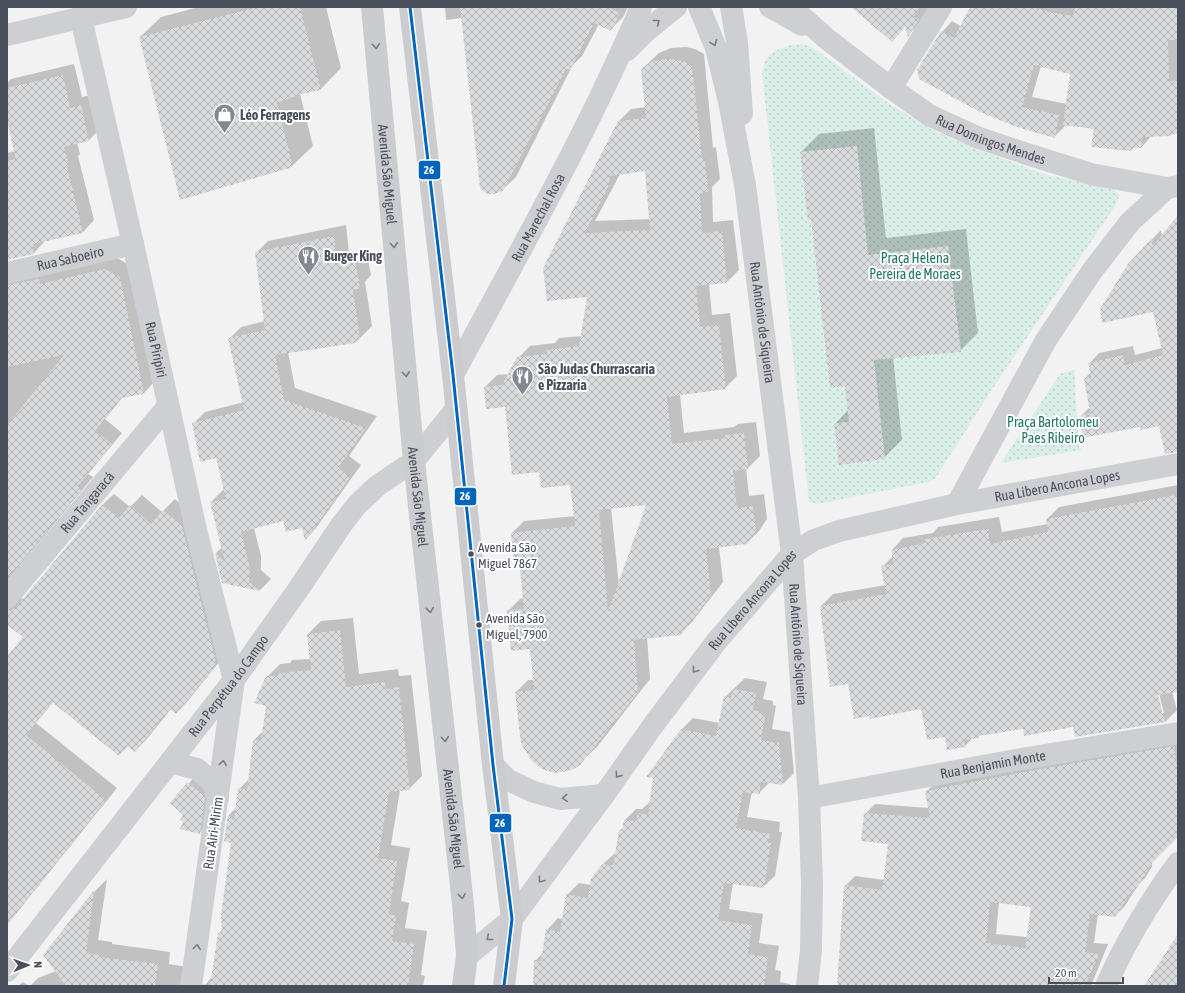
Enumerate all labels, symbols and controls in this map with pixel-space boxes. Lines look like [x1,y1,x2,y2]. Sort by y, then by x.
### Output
one-way arrow [653,19,660,26]
one-way arrow [709,40,717,47]
one-way arrow [371,43,380,49]
shop icon: Léo Ferragens [211,102,237,135]
place label: Léo Ferragens [240,107,310,123]
street label: Rua Domingos Mendes [933,111,1048,167]
street label: Avenida São Miguel [375,124,400,225]
line badge: 26 [418,160,441,180]
text: 26 [424,164,434,176]
street label: Rua Marechal Rosa [508,171,568,264]
one-way arrow [390,242,399,248]
street label: Rua Saboeiro [35,243,105,274]
restaurant icon: Burger King [295,243,321,276]
place label: Burger King [324,248,383,264]
park label: Praça Helena Pereira de Moraes [869,250,961,282]
street label: Rua Antônio de Siqueira [747,261,778,384]
street label: Rua Piripiri [142,320,170,379]
place label: São Judas Churrascaria e Pizzaria [538,361,655,393]
restaurant icon: São Judas Churrascaria e Pizzaria [509,364,535,397]
one-way arrow [401,371,410,378]
park label: Praça Bartolomeu Paes Ribeiro [1007,414,1099,446]
street label: Avenida São Miguel [405,446,431,548]
street label: Rua Libero Ancona Lopes [993,467,1121,505]
street label: Rua Tangaracá [57,468,118,536]
line badge: 26 [454,487,477,506]
text: 26 [460,490,470,502]
place label: Avenida São Miguel 7867 [478,540,537,571]
street label: Rua Libero Ancona Lopes [705,546,799,653]
marker: Avenida São Miguel 7867 [466,549,476,559]
street label: Rua Antônio de Siqueira [786,583,811,706]
one-way arrow [426,607,435,613]
place label: Avenida São Miguel, 7900 [486,611,547,642]
marker: Avenida São Miguel, 7900 [474,620,484,630]
street label: Rua Perpétua do Campo [185,632,271,740]
one-way arrow [692,666,700,673]
one-way arrow [440,736,449,742]
street label: Rua Benjamin Monte [939,747,1047,782]
one-way arrow [218,760,227,766]
street label: Avenida São Miguel [440,768,467,870]
one-way arrow [615,771,623,778]
one-way arrow [562,794,568,803]
street label: Rua Airi-Mirim [200,796,226,870]
line badge: 26 [489,813,512,833]
text: 26 [495,817,505,829]
one-way arrow [539,875,546,882]
one-way arrow [458,893,467,899]
one-way arrow [487,933,494,940]
one-way arrow [192,944,201,950]
north arrow [8,945,48,985]
scale bar [1049,959,1123,985]
text: N [32,961,44,968]
text: 20 m [1055,966,1077,980]

